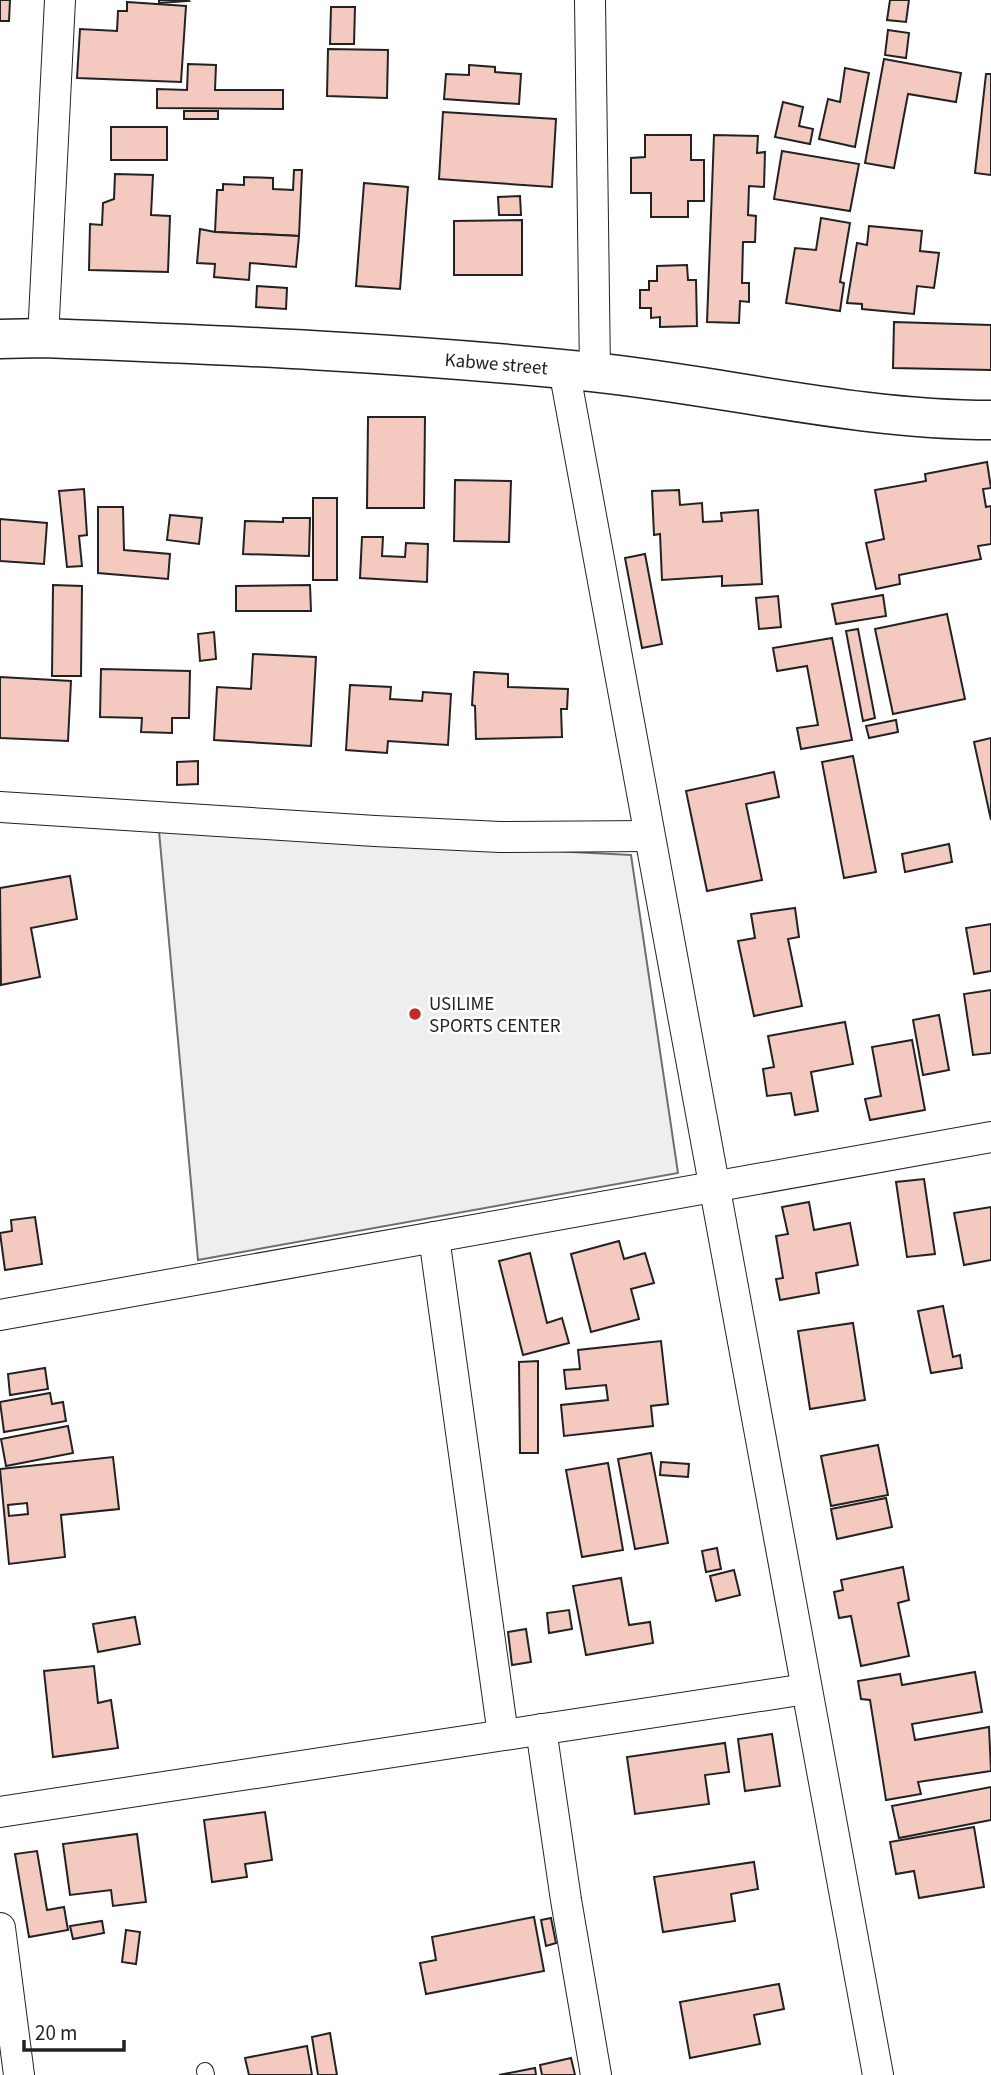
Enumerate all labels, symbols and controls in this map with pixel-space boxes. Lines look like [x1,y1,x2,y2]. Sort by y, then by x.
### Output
street label: Kabwe street [444,347,549,383]
place label: USILIME SPORTS CENTER [429,991,561,1040]
marker: USILIME SPORTS CENTER [407,1006,423,1022]
scale bar [24,2008,124,2052]
text: 20 m [35,2018,77,2048]

